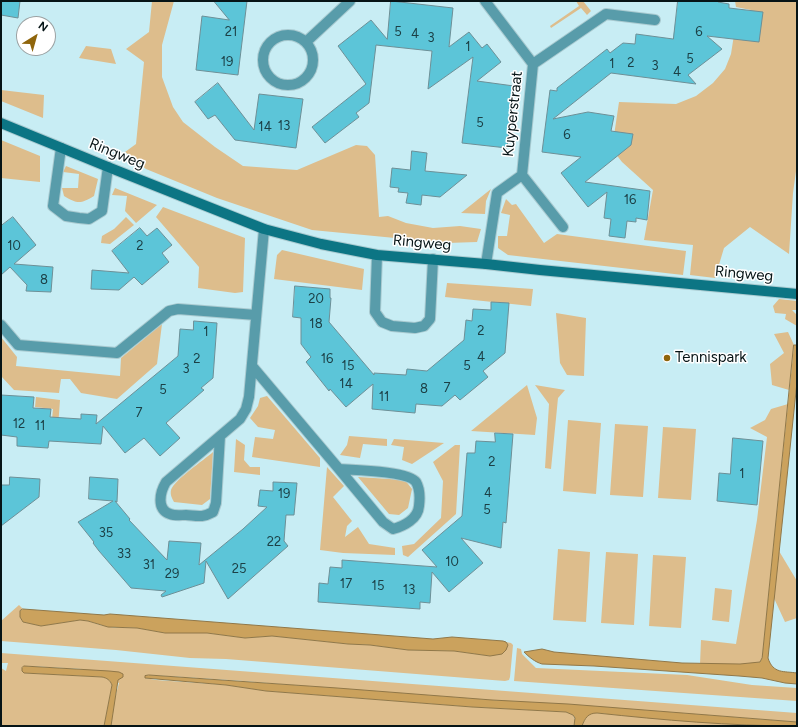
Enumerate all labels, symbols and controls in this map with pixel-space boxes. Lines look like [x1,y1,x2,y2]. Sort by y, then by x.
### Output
north arrow [16,16,56,56]
text: N [36,19,50,35]
house number: 21 [225,24,237,40]
house number: 5 [394,24,402,40]
house number: 6 [695,24,703,40]
house number: 4 [411,26,419,42]
house number: 3 [427,30,435,46]
house number: 1 [465,39,471,55]
house number: 5 [686,51,694,67]
house number: 19 [221,54,233,70]
house number: 2 [627,55,635,71]
house number: 1 [609,56,615,72]
house number: 3 [651,58,659,74]
house number: 4 [673,64,681,80]
street label: Kuyperstraat [500,70,526,158]
house number: 5 [476,115,484,131]
house number: 13 [278,118,290,134]
house number: 14 [258,119,272,135]
house number: 6 [563,127,571,143]
street label: Ringweg [86,135,148,173]
house number: 16 [624,192,636,208]
street label: Ringweg [392,231,452,255]
house number: 10 [7,238,21,254]
house number: 2 [136,238,144,254]
street label: Ringweg [714,262,774,286]
house number: 8 [40,272,48,288]
house number: 20 [308,291,324,307]
house number: 18 [309,316,323,332]
house number: 2 [477,323,485,339]
house number: 1 [203,324,209,340]
house number: 4 [477,349,485,365]
place label: Tennispark [675,349,747,367]
house number: 2 [193,351,201,367]
house number: 16 [321,351,333,367]
marker: Tennispark [662,353,672,363]
house number: 15 [342,358,354,374]
house number: 5 [463,358,471,374]
house number: 3 [182,361,190,377]
house number: 14 [339,376,353,392]
house number: 7 [444,380,450,396]
house number: 8 [420,381,428,397]
house number: 5 [159,382,167,398]
house number: 11 [379,389,389,405]
house number: 7 [136,405,142,421]
house number: 12 [13,416,25,432]
house number: 11 [35,418,45,434]
house number: 2 [488,454,496,470]
house number: 1 [739,466,745,482]
house number: 4 [484,485,492,501]
house number: 19 [278,486,290,502]
house number: 5 [483,502,491,518]
house number: 35 [99,525,113,541]
house number: 22 [267,534,281,550]
house number: 33 [117,546,131,562]
house number: 10 [445,554,459,570]
house number: 31 [143,557,155,573]
house number: 25 [232,561,246,577]
house number: 29 [165,566,179,582]
house number: 17 [340,576,352,592]
house number: 15 [372,578,384,594]
house number: 13 [403,582,415,598]

